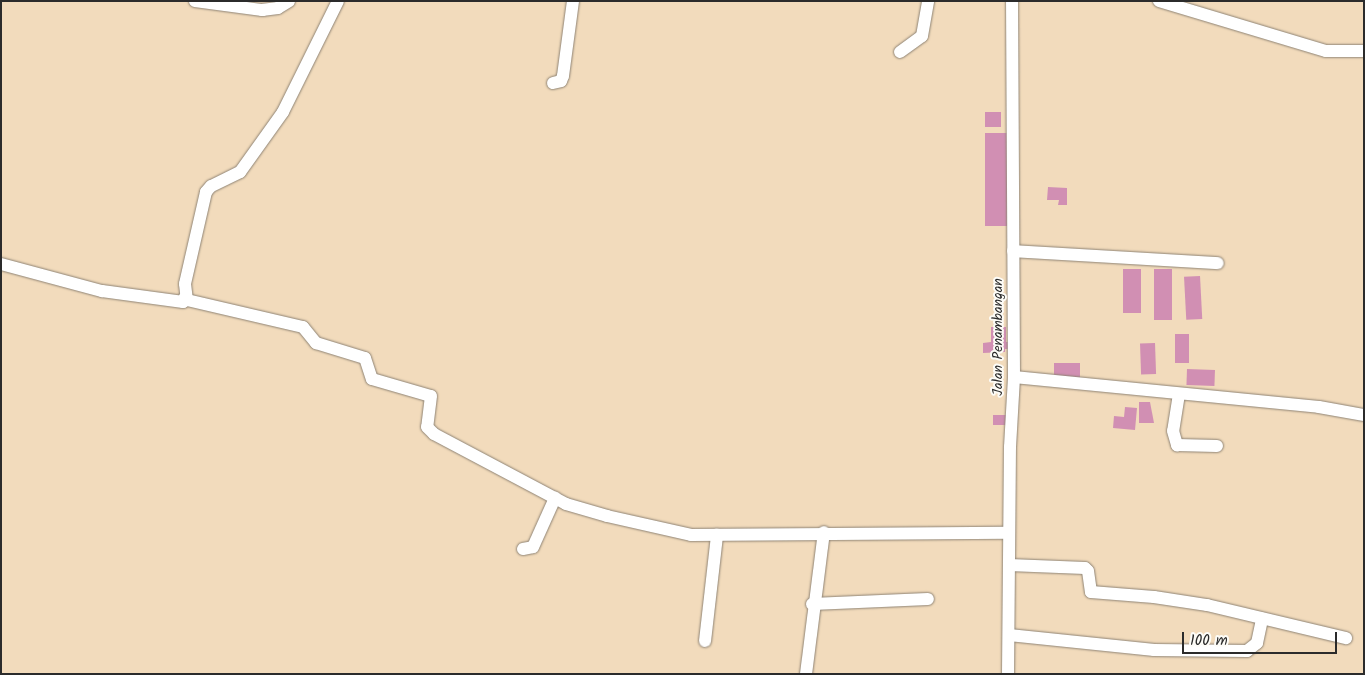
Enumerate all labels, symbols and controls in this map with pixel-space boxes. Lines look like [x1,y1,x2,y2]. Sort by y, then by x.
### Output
street label: Jalan Penambangan [990,278,1006,396]
scale bar [1185,622,1340,654]
text: 100 m [1190,629,1228,653]

